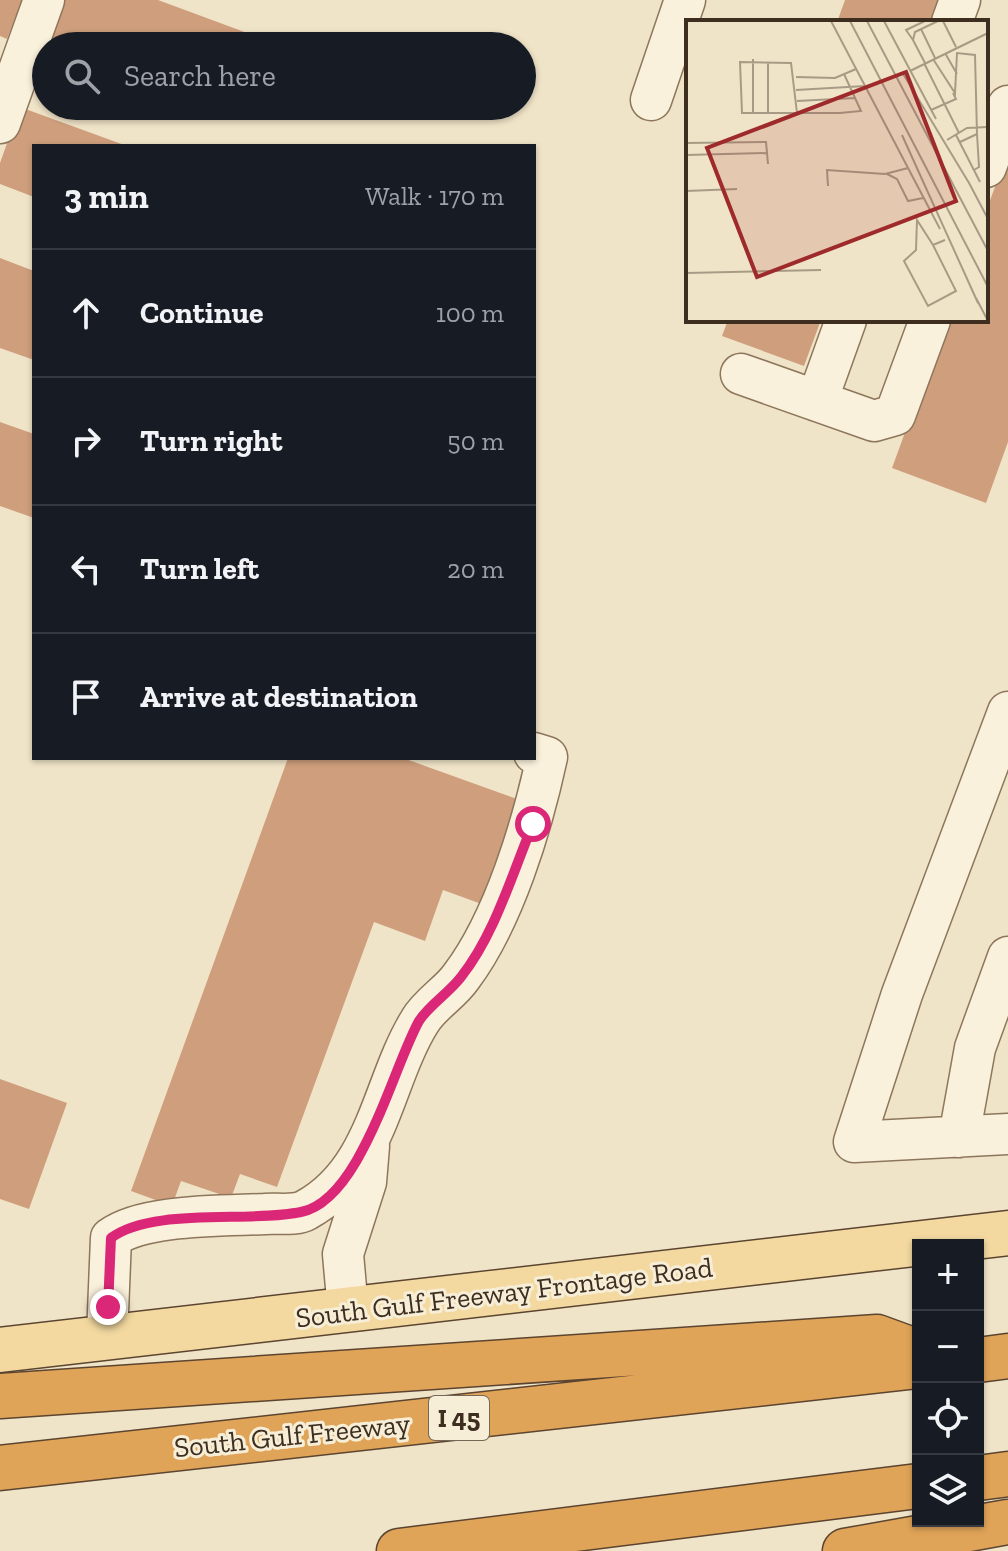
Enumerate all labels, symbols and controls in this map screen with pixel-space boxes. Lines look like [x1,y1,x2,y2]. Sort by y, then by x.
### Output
inset map [686,20,988,322]
search box [32,32,536,120]
icon: search [60,54,104,98]
text: Search here [124,58,276,94]
text: 3 min [64,176,149,217]
text: Walk · 170 m [365,180,504,212]
icon: ahead [64,291,108,335]
text: Continue [140,295,264,331]
text: 100 m [436,297,504,329]
icon: right [64,419,108,463]
text: Turn right [140,423,282,459]
text: 50 m [447,425,504,457]
icon: left [64,547,108,591]
text: Turn left [140,551,259,587]
text: 20 m [447,553,504,585]
icon: arrive [64,675,108,719]
text: Arrive at destination [140,679,417,715]
route start [515,806,551,842]
map controls [912,1239,984,1527]
button: + [912,1239,984,1311]
street label: South Gulf Freeway Frontage Road [294,1251,714,1334]
route end [90,1289,126,1325]
button: − [912,1311,984,1383]
button: locate [912,1383,984,1455]
road number: I 45 [429,1396,489,1440]
street label: South Gulf Freeway [172,1407,412,1464]
button: layers [912,1455,984,1527]

